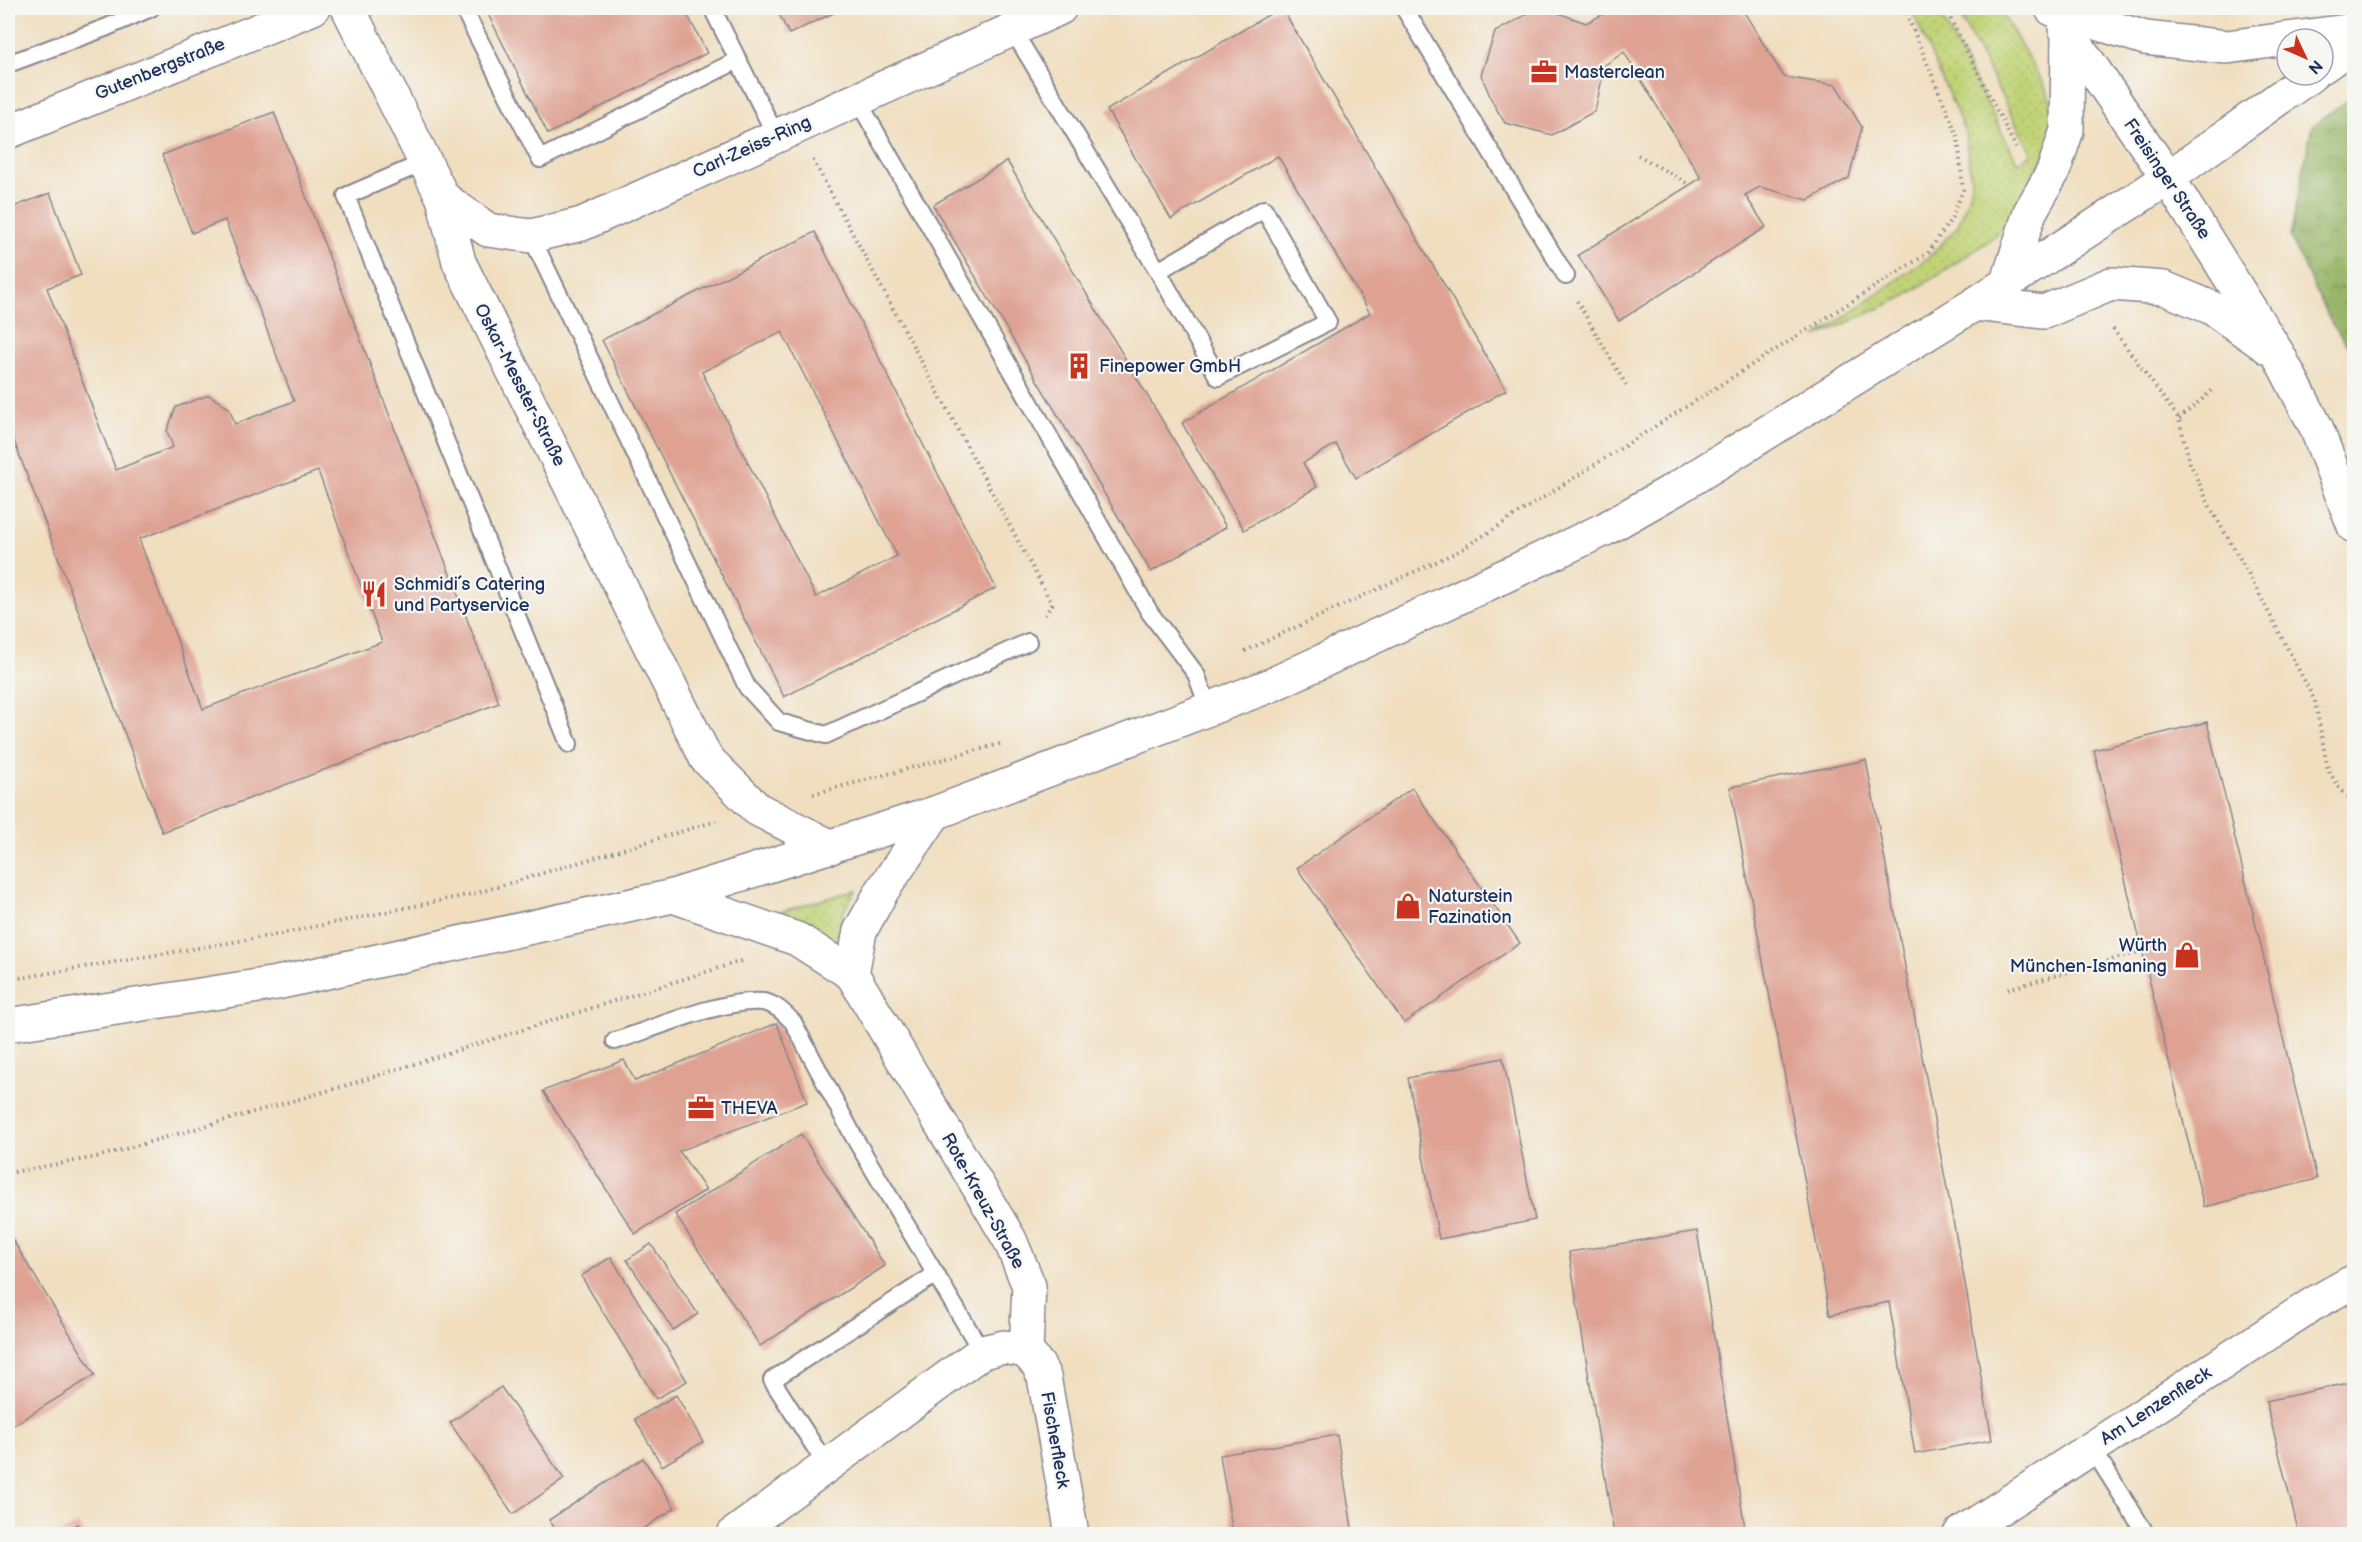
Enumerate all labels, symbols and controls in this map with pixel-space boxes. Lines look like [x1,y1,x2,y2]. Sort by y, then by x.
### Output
north arrow [2275,27,2335,87]
street label: Gutenbergstraße [92,33,228,105]
text: N [2304,55,2326,77]
office icon: Masterclean [1529,57,1559,87]
place label: Masterclean [1564,62,1665,83]
street label: Carl-Zeiss-Ring [690,112,814,182]
street label: Freisinger Straße [2119,115,2215,243]
street label: Oskar-Messter-Straße [470,300,570,470]
building icon: Finepower GmbH [1064,351,1094,381]
place label: Finepower GmbH [1099,356,1241,377]
place label: Schmidi´s Catering und Partyservice [394,574,545,616]
restaurant icon: Schmidi´s Catering und Partyservice [359,579,389,609]
place label: Naturstein Fazination [1428,886,1513,928]
shop icon: Naturstein Fazination [1393,891,1423,921]
place label: Würth München-Ismaning [2010,935,2167,977]
shop icon: Würth München-Ismaning [2172,940,2202,970]
office icon: THEVA [686,1093,716,1123]
place label: THEVA [721,1098,777,1119]
street label: Rote-Kreuz-Straße [937,1129,1029,1273]
street label: Am Lenzenfleck [2097,1362,2216,1450]
street label: Fischerfleck [1036,1390,1074,1490]

